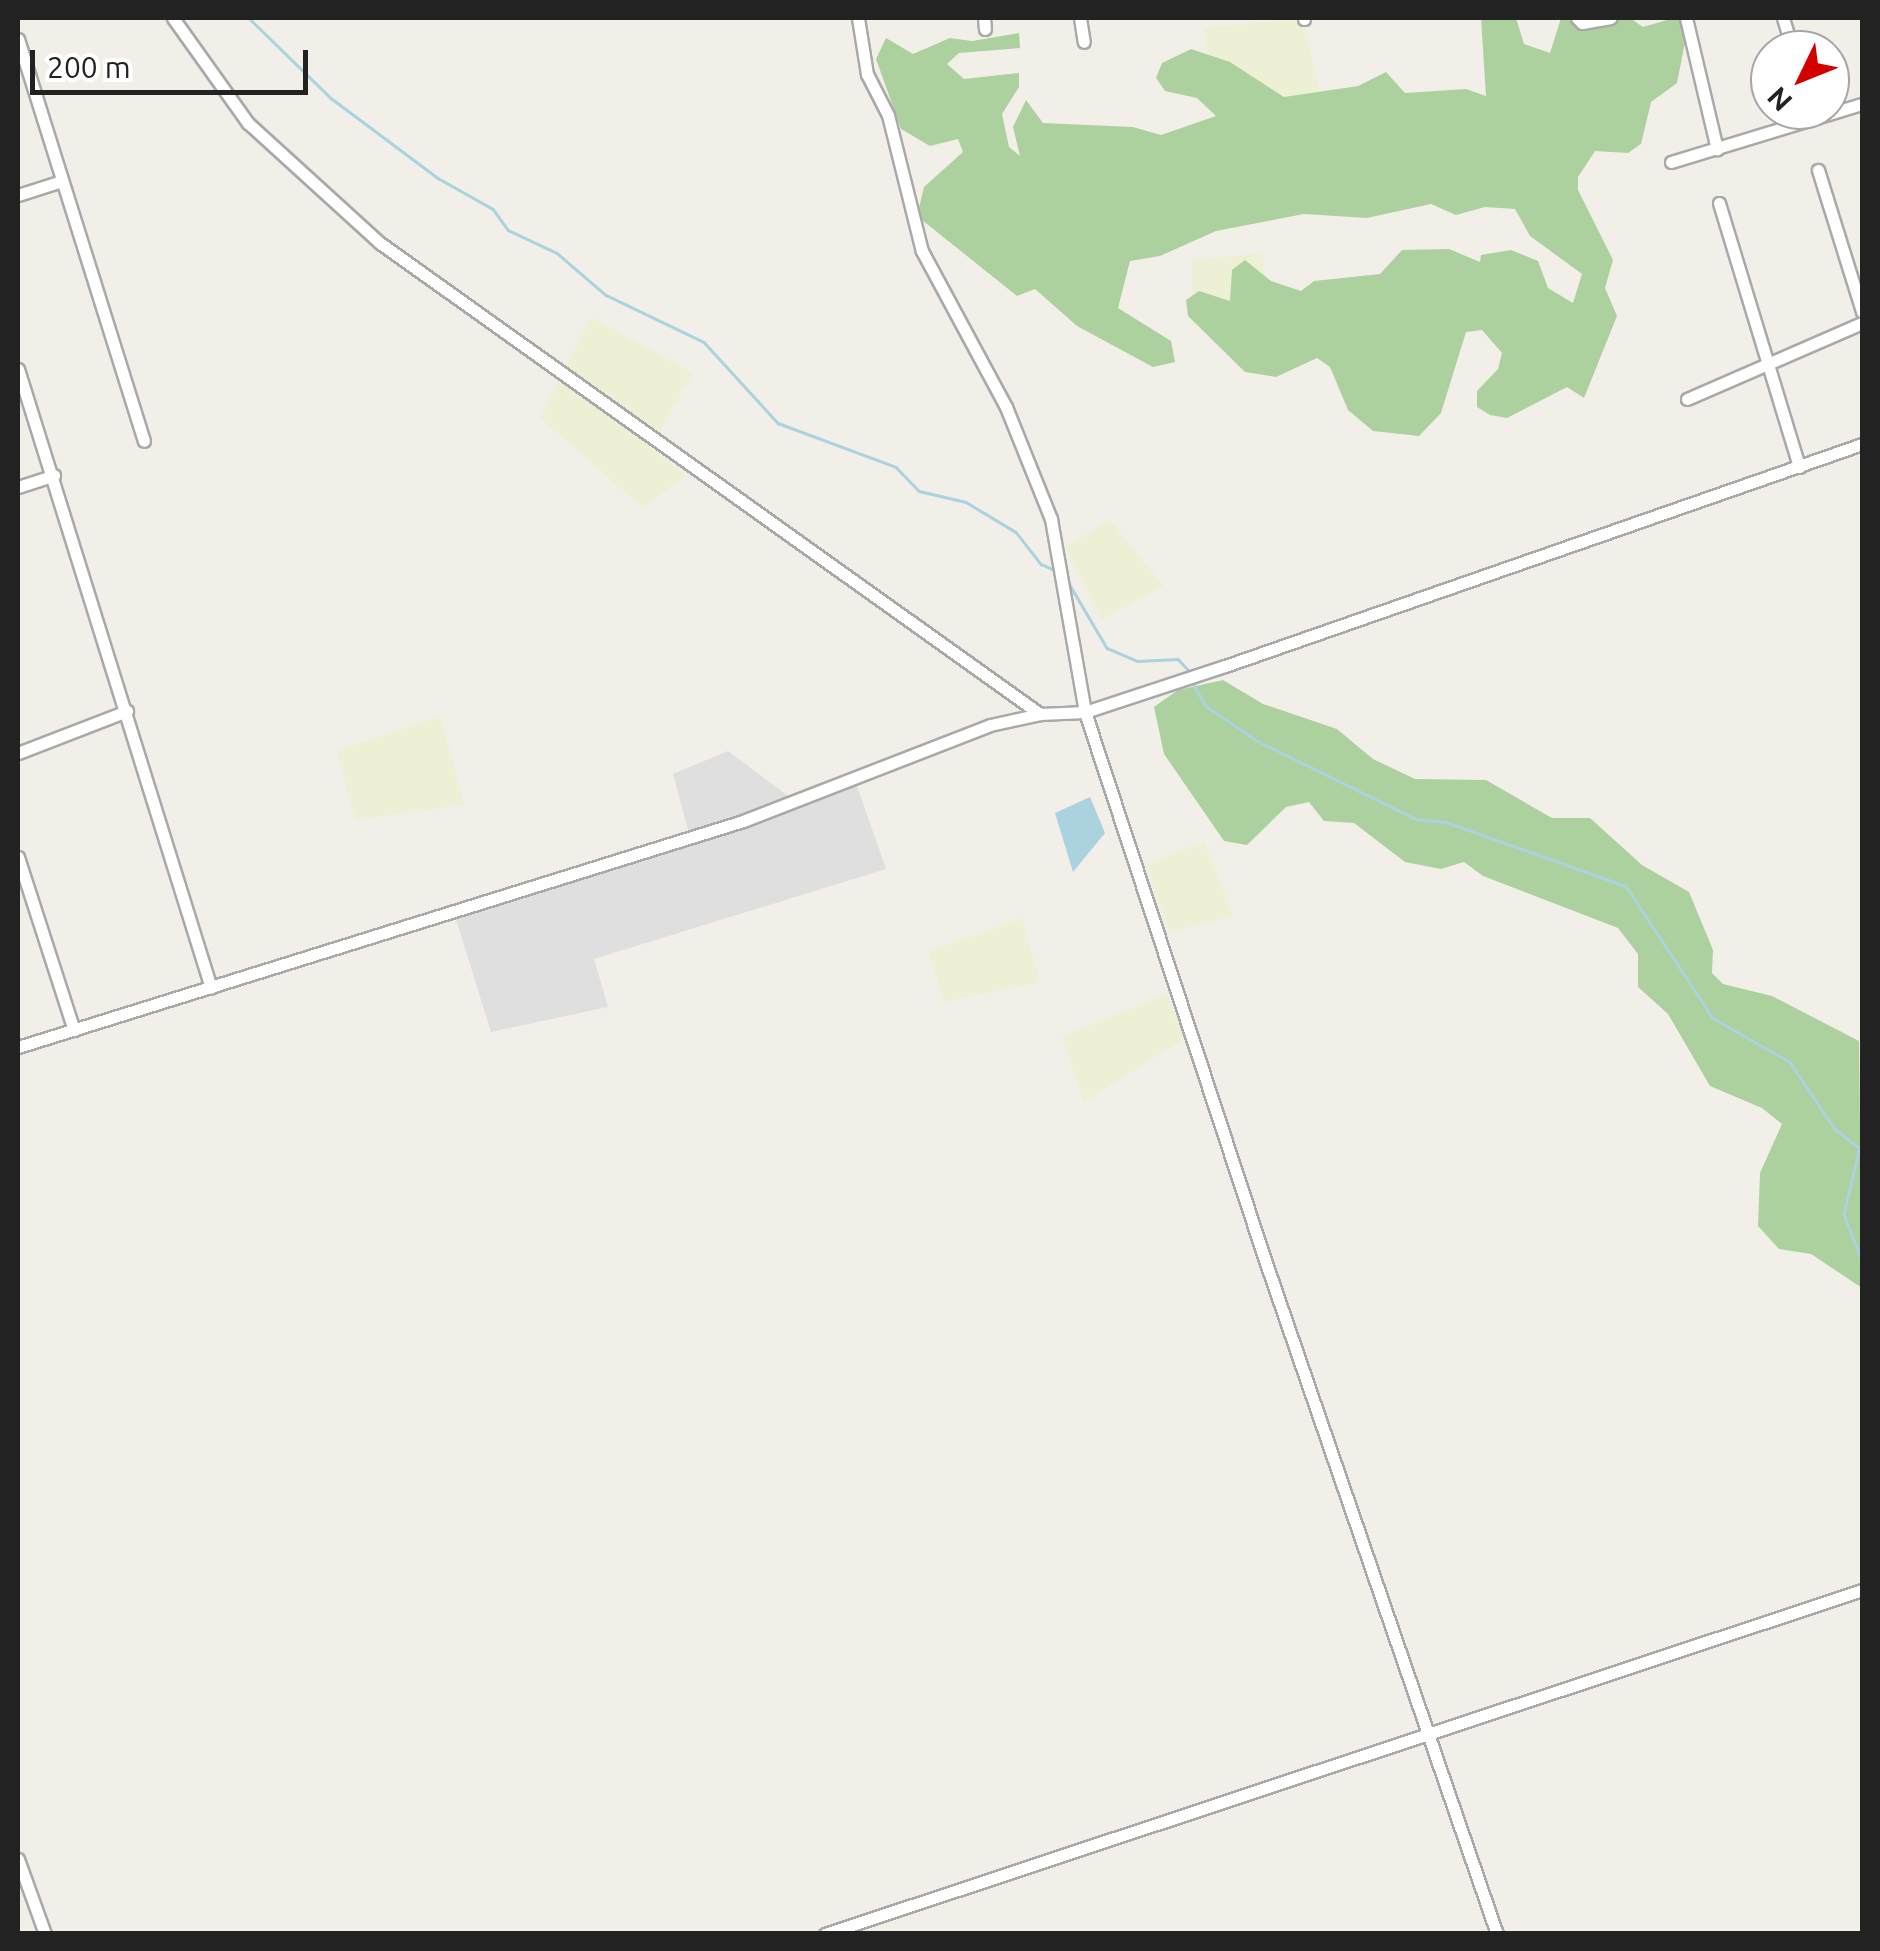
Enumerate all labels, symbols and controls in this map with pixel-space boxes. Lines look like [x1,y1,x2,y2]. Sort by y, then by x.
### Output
scale bar [35,30,312,92]
north arrow [1750,30,1850,130]
text: 200 m [47,50,131,84]
text: N [1761,81,1798,118]

